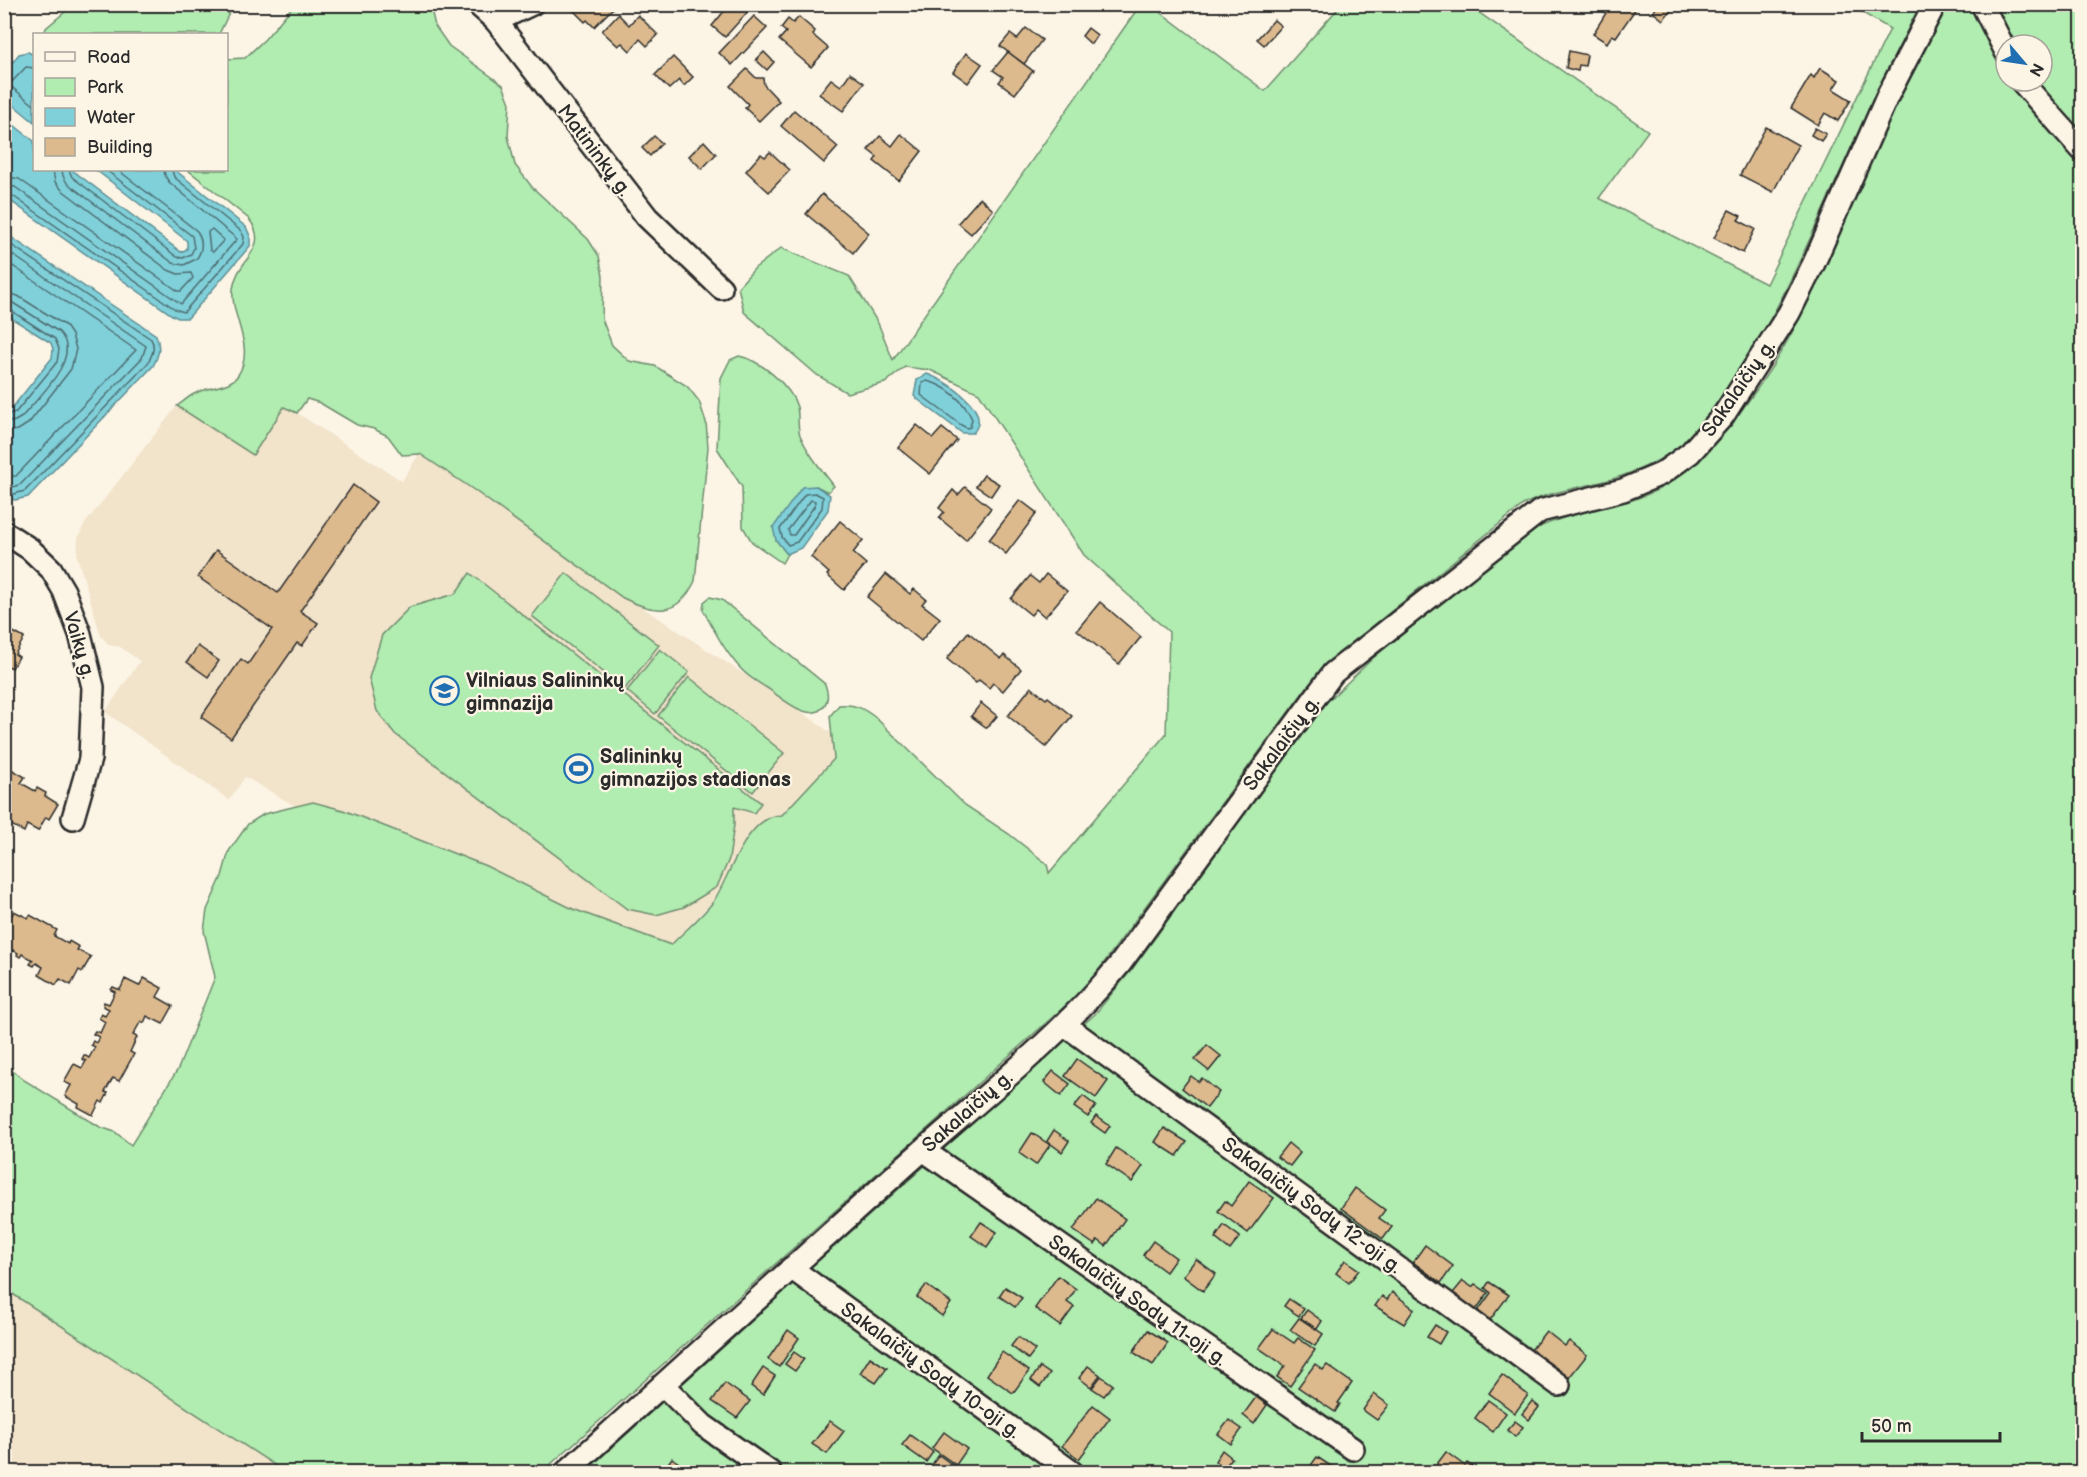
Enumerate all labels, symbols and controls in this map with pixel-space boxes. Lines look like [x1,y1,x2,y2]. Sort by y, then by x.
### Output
legend [33,33,228,171]
north arrow [1994,33,2054,93]
text: Road [87,47,131,68]
text: N [2025,60,2047,79]
text: Park [87,77,123,98]
street label: Matininkų g. [552,100,637,201]
text: Water [87,107,135,128]
text: Building [87,137,153,158]
street label: Sakalaičių g. [1697,336,1781,442]
street label: Vaikų g. [58,609,100,682]
place label: Vilniaus Salininkų gimnazija [466,669,624,716]
school or university icon: Vilniaus Salininkų gimnazija [429,675,461,707]
street label: Sakalaičių g. [1238,691,1325,796]
place label: Salininkų gimnazijos stadionas [600,745,791,792]
sports icon: Salininkų gimnazijos stadionas [563,752,595,784]
street label: Sakalaičių g. [917,1066,1018,1158]
street label: Sakalaičių Sodų 12-oji g. [1217,1132,1406,1279]
street label: Sakalaičių Sodų 11-oji g. [1043,1230,1231,1372]
street label: Sakalaičių Sodų 10-oji g. [836,1297,1025,1444]
scale bar [1862,1405,2000,1443]
text: 50 m [1871,1416,1912,1437]

